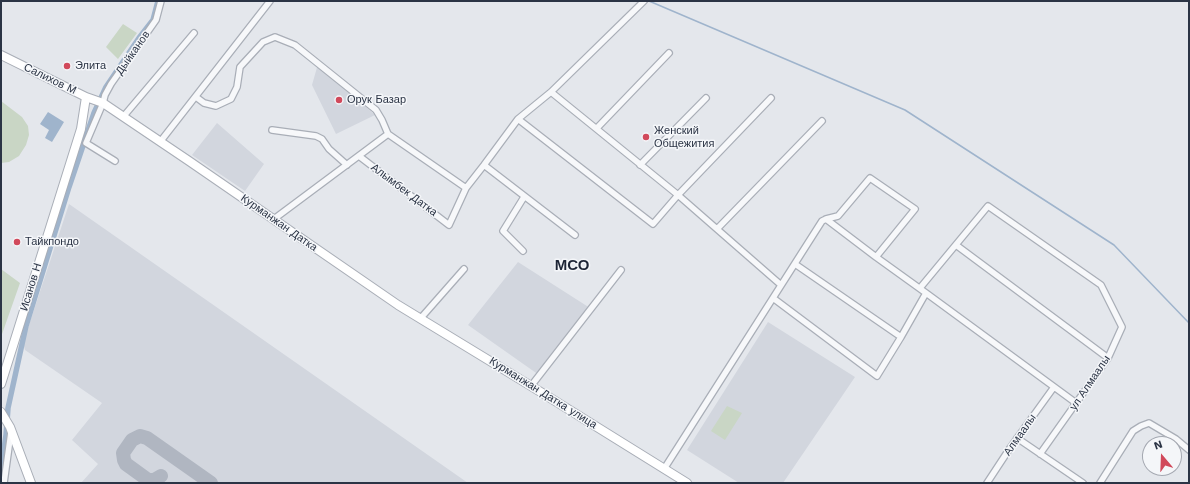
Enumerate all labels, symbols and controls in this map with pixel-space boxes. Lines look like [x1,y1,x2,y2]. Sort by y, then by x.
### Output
street label: Дыйканов [113,28,153,78]
place label: Элита [75,59,106,73]
street label: Салихов М [21,61,79,97]
marker: Элита [62,61,72,71]
place label: Орук Базар [347,93,406,107]
marker: Орук Базар [334,95,344,105]
place label: Женский Общежития [654,124,714,150]
marker: Женский Общежития [641,132,651,142]
street label: Алымбек Датка [368,161,440,219]
street label: Курманжан Датка [238,192,320,254]
place label: Тайкпондо [25,235,79,249]
marker: Тайкпондо [12,237,22,247]
district label: МСО [555,257,589,275]
street label: Исанов Н [17,262,45,312]
street label: ул Алмаалы [1067,353,1113,413]
street label: Курманжан Датка улица [487,354,599,432]
street label: Алмаалы [1001,412,1039,458]
north arrow [1142,436,1182,476]
text: N [1152,438,1164,453]

